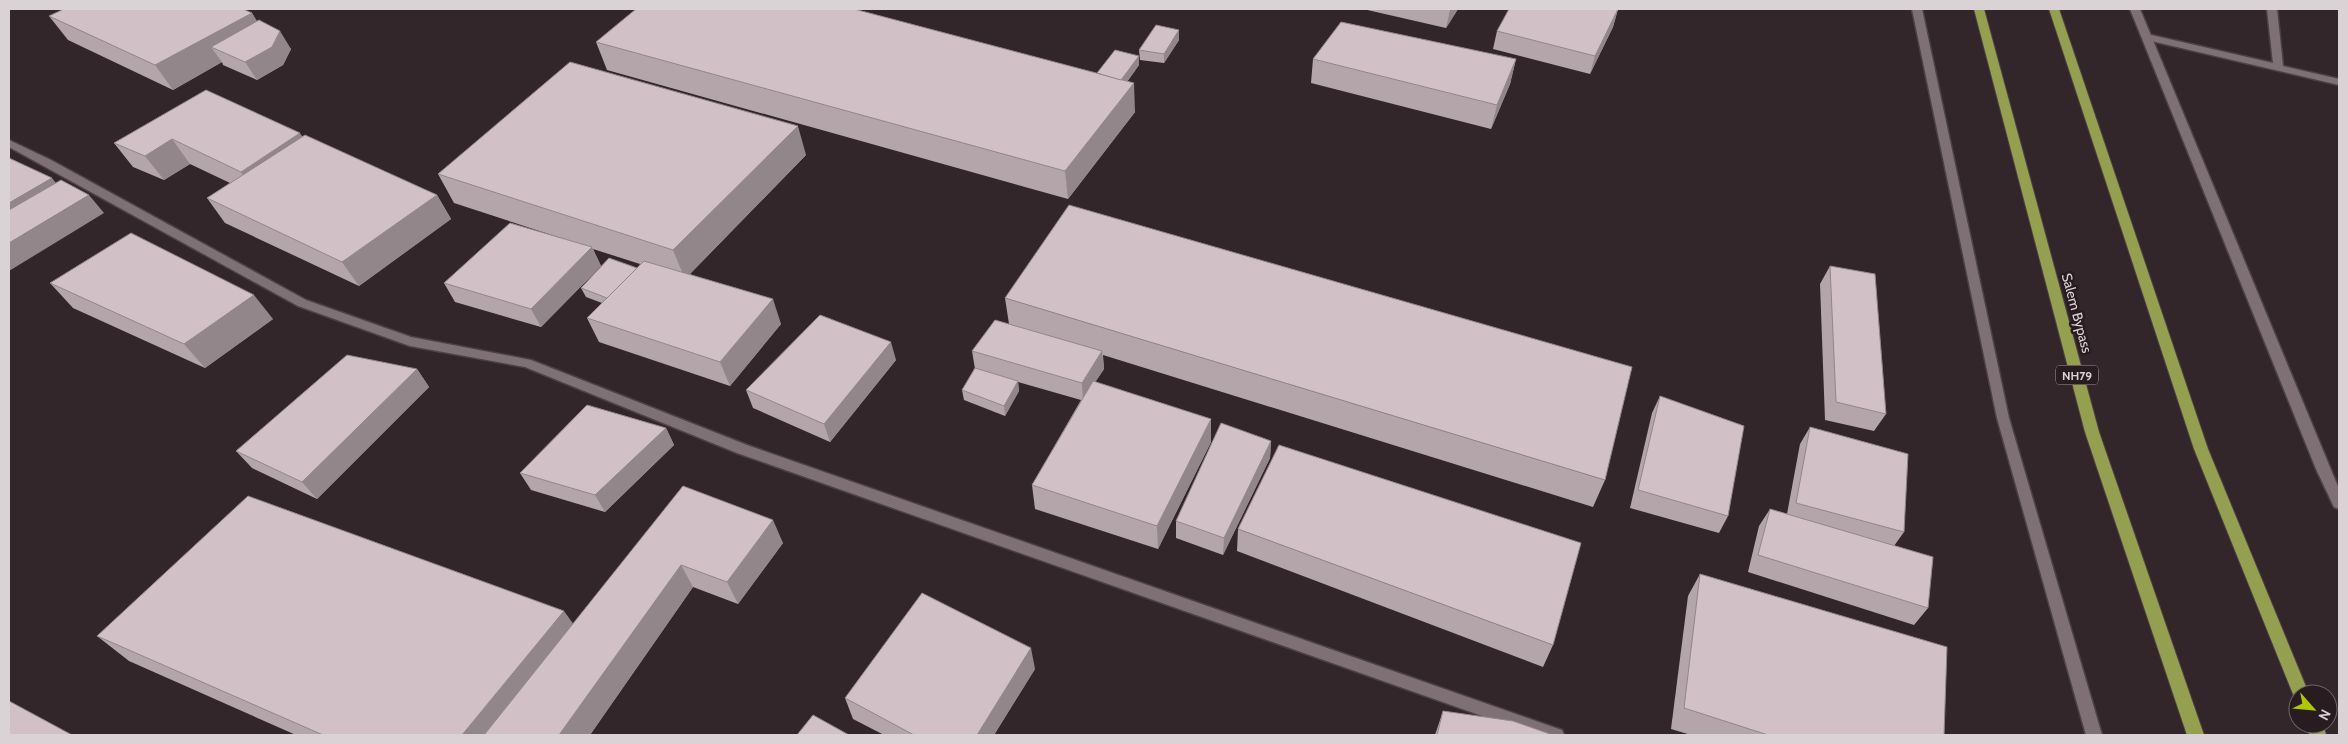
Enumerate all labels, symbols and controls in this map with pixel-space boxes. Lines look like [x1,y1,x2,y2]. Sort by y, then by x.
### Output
street label: Salem Bypass [2058,271,2096,355]
road number: NH79 [2056,366,2098,384]
north arrow [2288,684,2338,734]
text: N [2314,706,2335,723]

